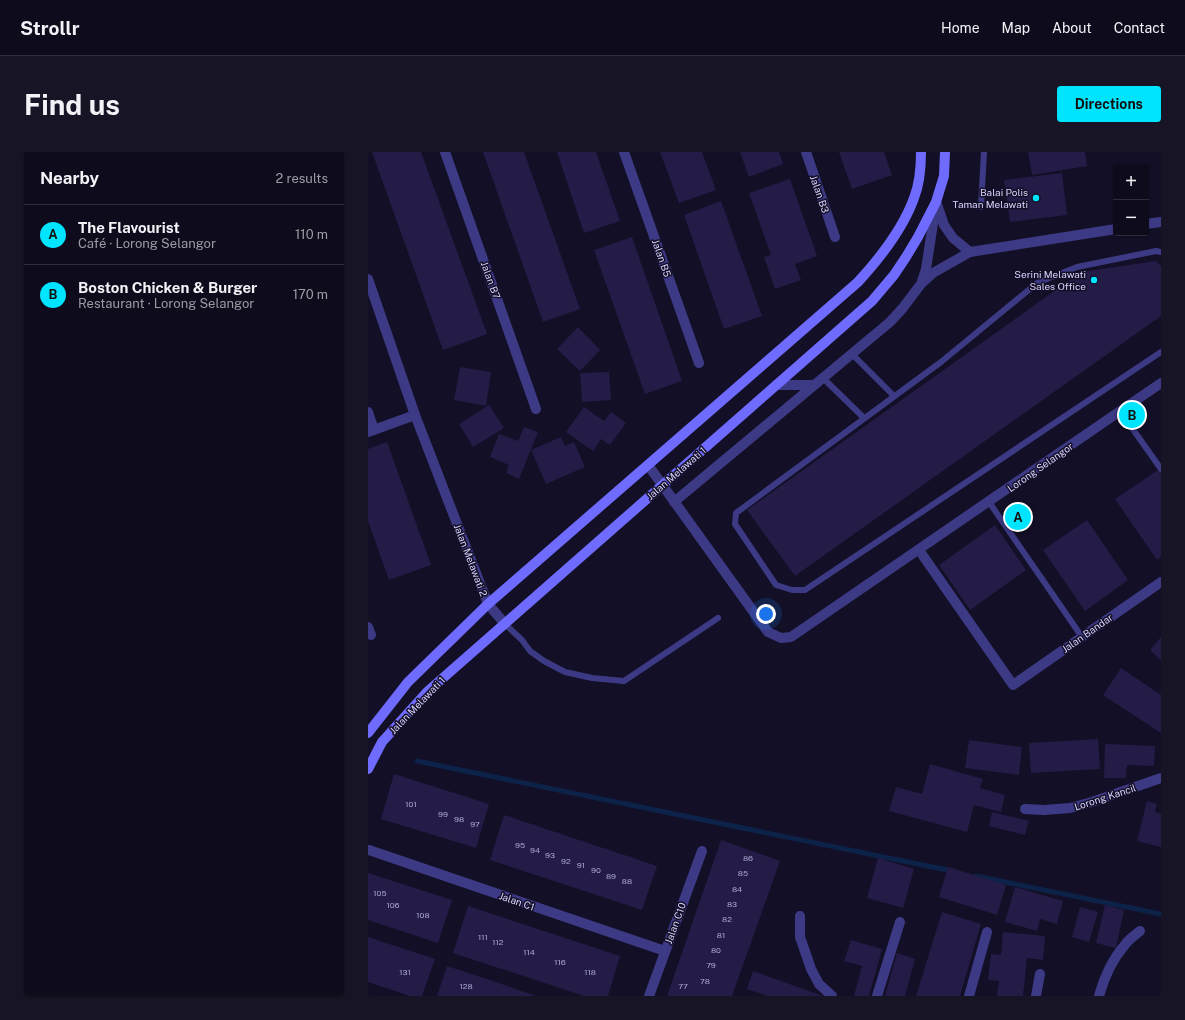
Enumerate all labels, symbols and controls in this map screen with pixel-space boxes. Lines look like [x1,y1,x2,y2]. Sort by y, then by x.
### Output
text: Strollr [20,17,79,39]
text: Home [941,20,980,36]
text: Map [1002,20,1030,36]
text: About [1052,20,1092,36]
text: Contact [1114,20,1165,36]
button: Directions [1057,86,1161,122]
text: Find us [24,88,120,121]
map controls [1113,164,1149,236]
button: + [1113,164,1149,200]
text: Nearby [40,168,99,188]
text: 2 results [276,171,328,186]
street label: Jalan B3 [808,174,832,214]
place label: Balai Polis Taman Melawati [953,186,1028,210]
marker: Balai Polis Taman Melawati [1031,193,1041,203]
button: − [1113,200,1149,236]
text: The Flavourist [78,219,180,236]
text: A [48,227,58,242]
text: 110 m [295,227,328,242]
text: Café · Lorong Selangor [78,236,216,251]
street label: Jalan B5 [650,237,674,279]
street label: Jalan B7 [479,260,503,300]
place label: Serini Melawati Sales Office [1014,268,1086,292]
marker: Serini Melawati Sales Office [1089,275,1099,285]
text: Boston Chicken & Burger [78,279,257,296]
text: B [49,287,57,302]
text: 170 m [293,287,328,302]
text: Restaurant · Lorong Selangor [78,296,254,311]
pin: B [1119,400,1145,430]
street label: Lorong Selangor [1005,440,1075,494]
street label: Jalan Melawati 1 [644,444,708,502]
pin: A [1005,502,1031,532]
street label: Jalan Melawati 2 [452,522,490,598]
your location [756,604,776,624]
street label: Jalan Bandar [1059,611,1115,655]
street label: Jalan Melawati 1 [387,674,447,736]
street label: Lorong Kancil [1073,781,1137,813]
house number: 101 [405,799,417,809]
house number: 99 [438,809,448,819]
house number: 98 [454,814,464,824]
house number: 97 [470,819,480,829]
house number: 95 [515,840,525,850]
house number: 94 [530,845,540,855]
house number: 93 [545,850,555,860]
house number: 86 [743,853,753,863]
house number: 92 [561,856,571,866]
house number: 91 [577,860,585,870]
house number: 90 [591,865,601,875]
house number: 85 [738,868,748,878]
house number: 89 [606,871,616,881]
house number: 88 [622,876,632,886]
house number: 84 [732,884,742,894]
house number: 105 [373,888,387,898]
street label: Jalan C1 [498,889,536,913]
house number: 83 [727,899,737,909]
house number: 106 [386,900,400,910]
street label: Jalan C10 [662,901,688,945]
house number: 108 [416,910,430,920]
house number: 82 [722,914,732,924]
house number: 81 [717,930,725,940]
house number: 111 [478,932,488,942]
house number: 112 [492,937,504,947]
house number: 80 [711,945,721,955]
house number: 114 [523,947,535,957]
house number: 116 [554,957,566,967]
house number: 79 [706,960,716,970]
house number: 131 [399,967,411,977]
house number: 118 [584,967,596,977]
house number: 78 [700,976,710,986]
house number: 128 [459,981,473,991]
house number: 77 [678,981,688,991]

